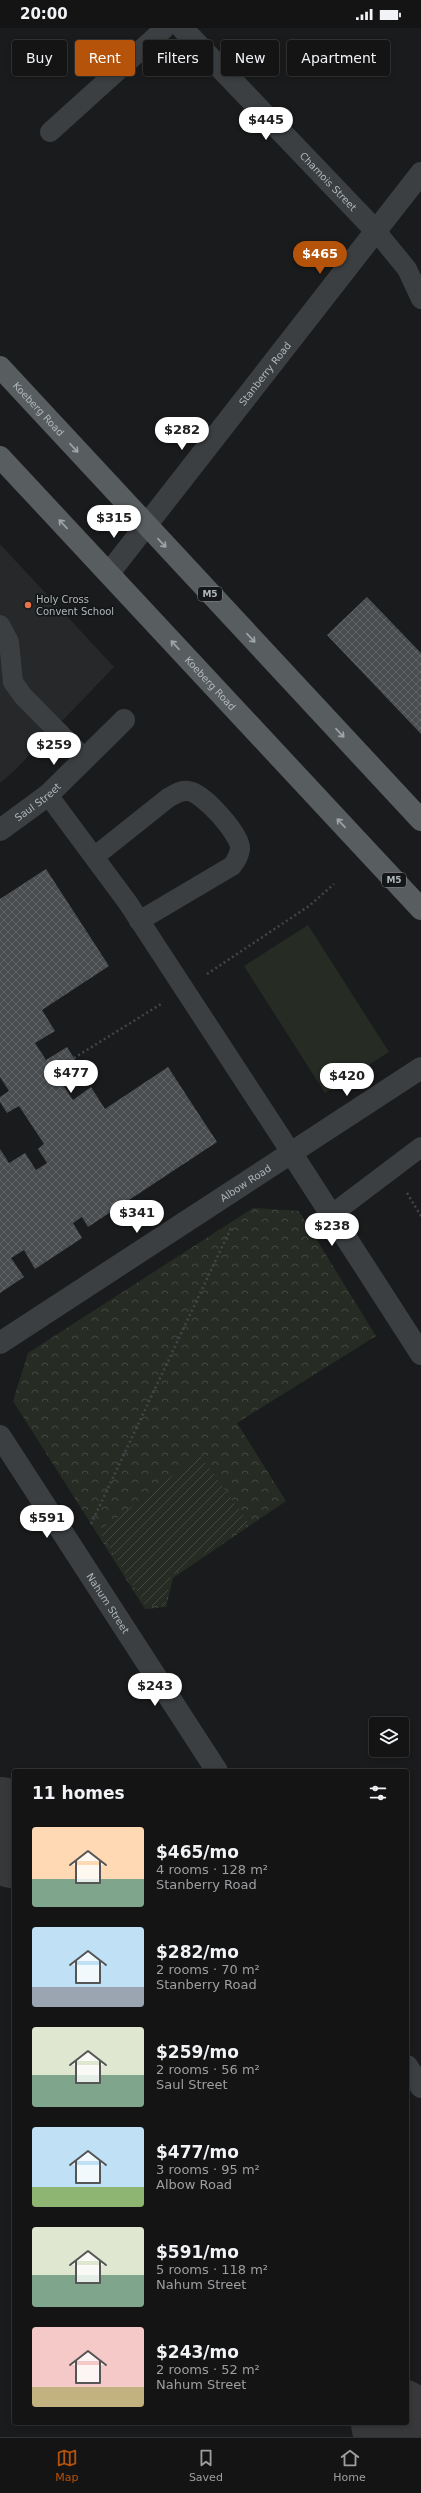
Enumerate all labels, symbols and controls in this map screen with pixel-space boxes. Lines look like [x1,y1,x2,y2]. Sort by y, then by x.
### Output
text: 20:00 [20,5,68,23]
chip: Buy [12,40,67,76]
chip: Rent [75,40,135,76]
chip: Filters [143,40,213,76]
chip: New [221,40,279,76]
chip: Apartment [287,40,390,76]
pin: $445 [242,107,290,141]
text: $445 [248,112,284,127]
street label: Chamois Street [298,150,359,213]
pin: $465 [296,241,344,275]
text: $465 [302,246,338,261]
street label: Stanberry Road [237,340,293,408]
street label: Koeberg Road [11,380,66,438]
pin: $282 [158,417,206,451]
text: $282 [164,422,200,437]
one-way arrow [69,442,78,452]
pin: $315 [90,505,138,539]
text: $315 [96,510,132,525]
one-way arrow [58,519,68,529]
one-way arrow [157,538,167,548]
road number: M5 [198,587,222,601]
place label: Holy Cross Convent School [36,594,114,617]
marker: Holy Cross Convent School [23,600,33,610]
one-way arrow [246,633,256,643]
one-way arrow [171,640,180,650]
street label: Koeberg Road [183,654,238,713]
one-way arrow [335,728,345,738]
pin: $259 [30,732,78,766]
text: $259 [36,737,72,752]
street label: Saul Street [13,781,63,823]
one-way arrow [336,818,346,828]
road number: M5 [382,873,406,887]
pin: $477 [47,1060,95,1094]
pin: $420 [323,1063,371,1097]
text: $477 [53,1065,89,1080]
text: $420 [329,1068,365,1083]
street label: Albow Road [218,1163,273,1204]
pin: $341 [113,1200,161,1234]
text: $341 [119,1205,155,1220]
pin: $238 [308,1213,356,1247]
text: $238 [314,1218,350,1233]
pin: $591 [23,1505,71,1539]
text: $591 [29,1510,65,1525]
street label: Nahum Street [84,1571,131,1636]
pin: $243 [131,1673,179,1707]
text: $243 [137,1678,173,1693]
map controls [369,1717,409,1757]
button: layers [369,1717,409,1757]
icon: filters [367,1782,389,1804]
text: 11 homes [32,1783,125,1803]
text: $465/mo [156,1842,239,1862]
icon: home [64,1843,112,1891]
text: 4 rooms · 128 m² [156,1862,268,1877]
text: Stanberry Road [156,1877,257,1892]
text: $282/mo [156,1942,239,1962]
icon: home [64,1943,112,1991]
text: 2 rooms · 70 m² [156,1962,260,1977]
text: Stanberry Road [156,1977,257,1992]
text: $259/mo [156,2042,239,2062]
icon: home [64,2043,112,2091]
text: 2 rooms · 56 m² [156,2062,260,2077]
text: Saul Street [156,2077,228,2092]
text: $477/mo [156,2142,239,2162]
icon: home [64,2143,112,2191]
text: 3 rooms · 95 m² [156,2162,260,2177]
text: Albow Road [156,2177,232,2192]
text: $591/mo [156,2242,239,2262]
icon: home [64,2243,112,2291]
text: 5 rooms · 118 m² [156,2262,268,2277]
text: Nahum Street [156,2277,246,2292]
text: $243/mo [156,2342,239,2362]
icon: home [64,2343,112,2391]
text: 2 rooms · 52 m² [156,2362,260,2377]
text: Nahum Street [156,2377,246,2392]
tab: Map [55,2447,78,2484]
tab: Saved [189,2447,223,2484]
tab: Home [333,2447,366,2484]

